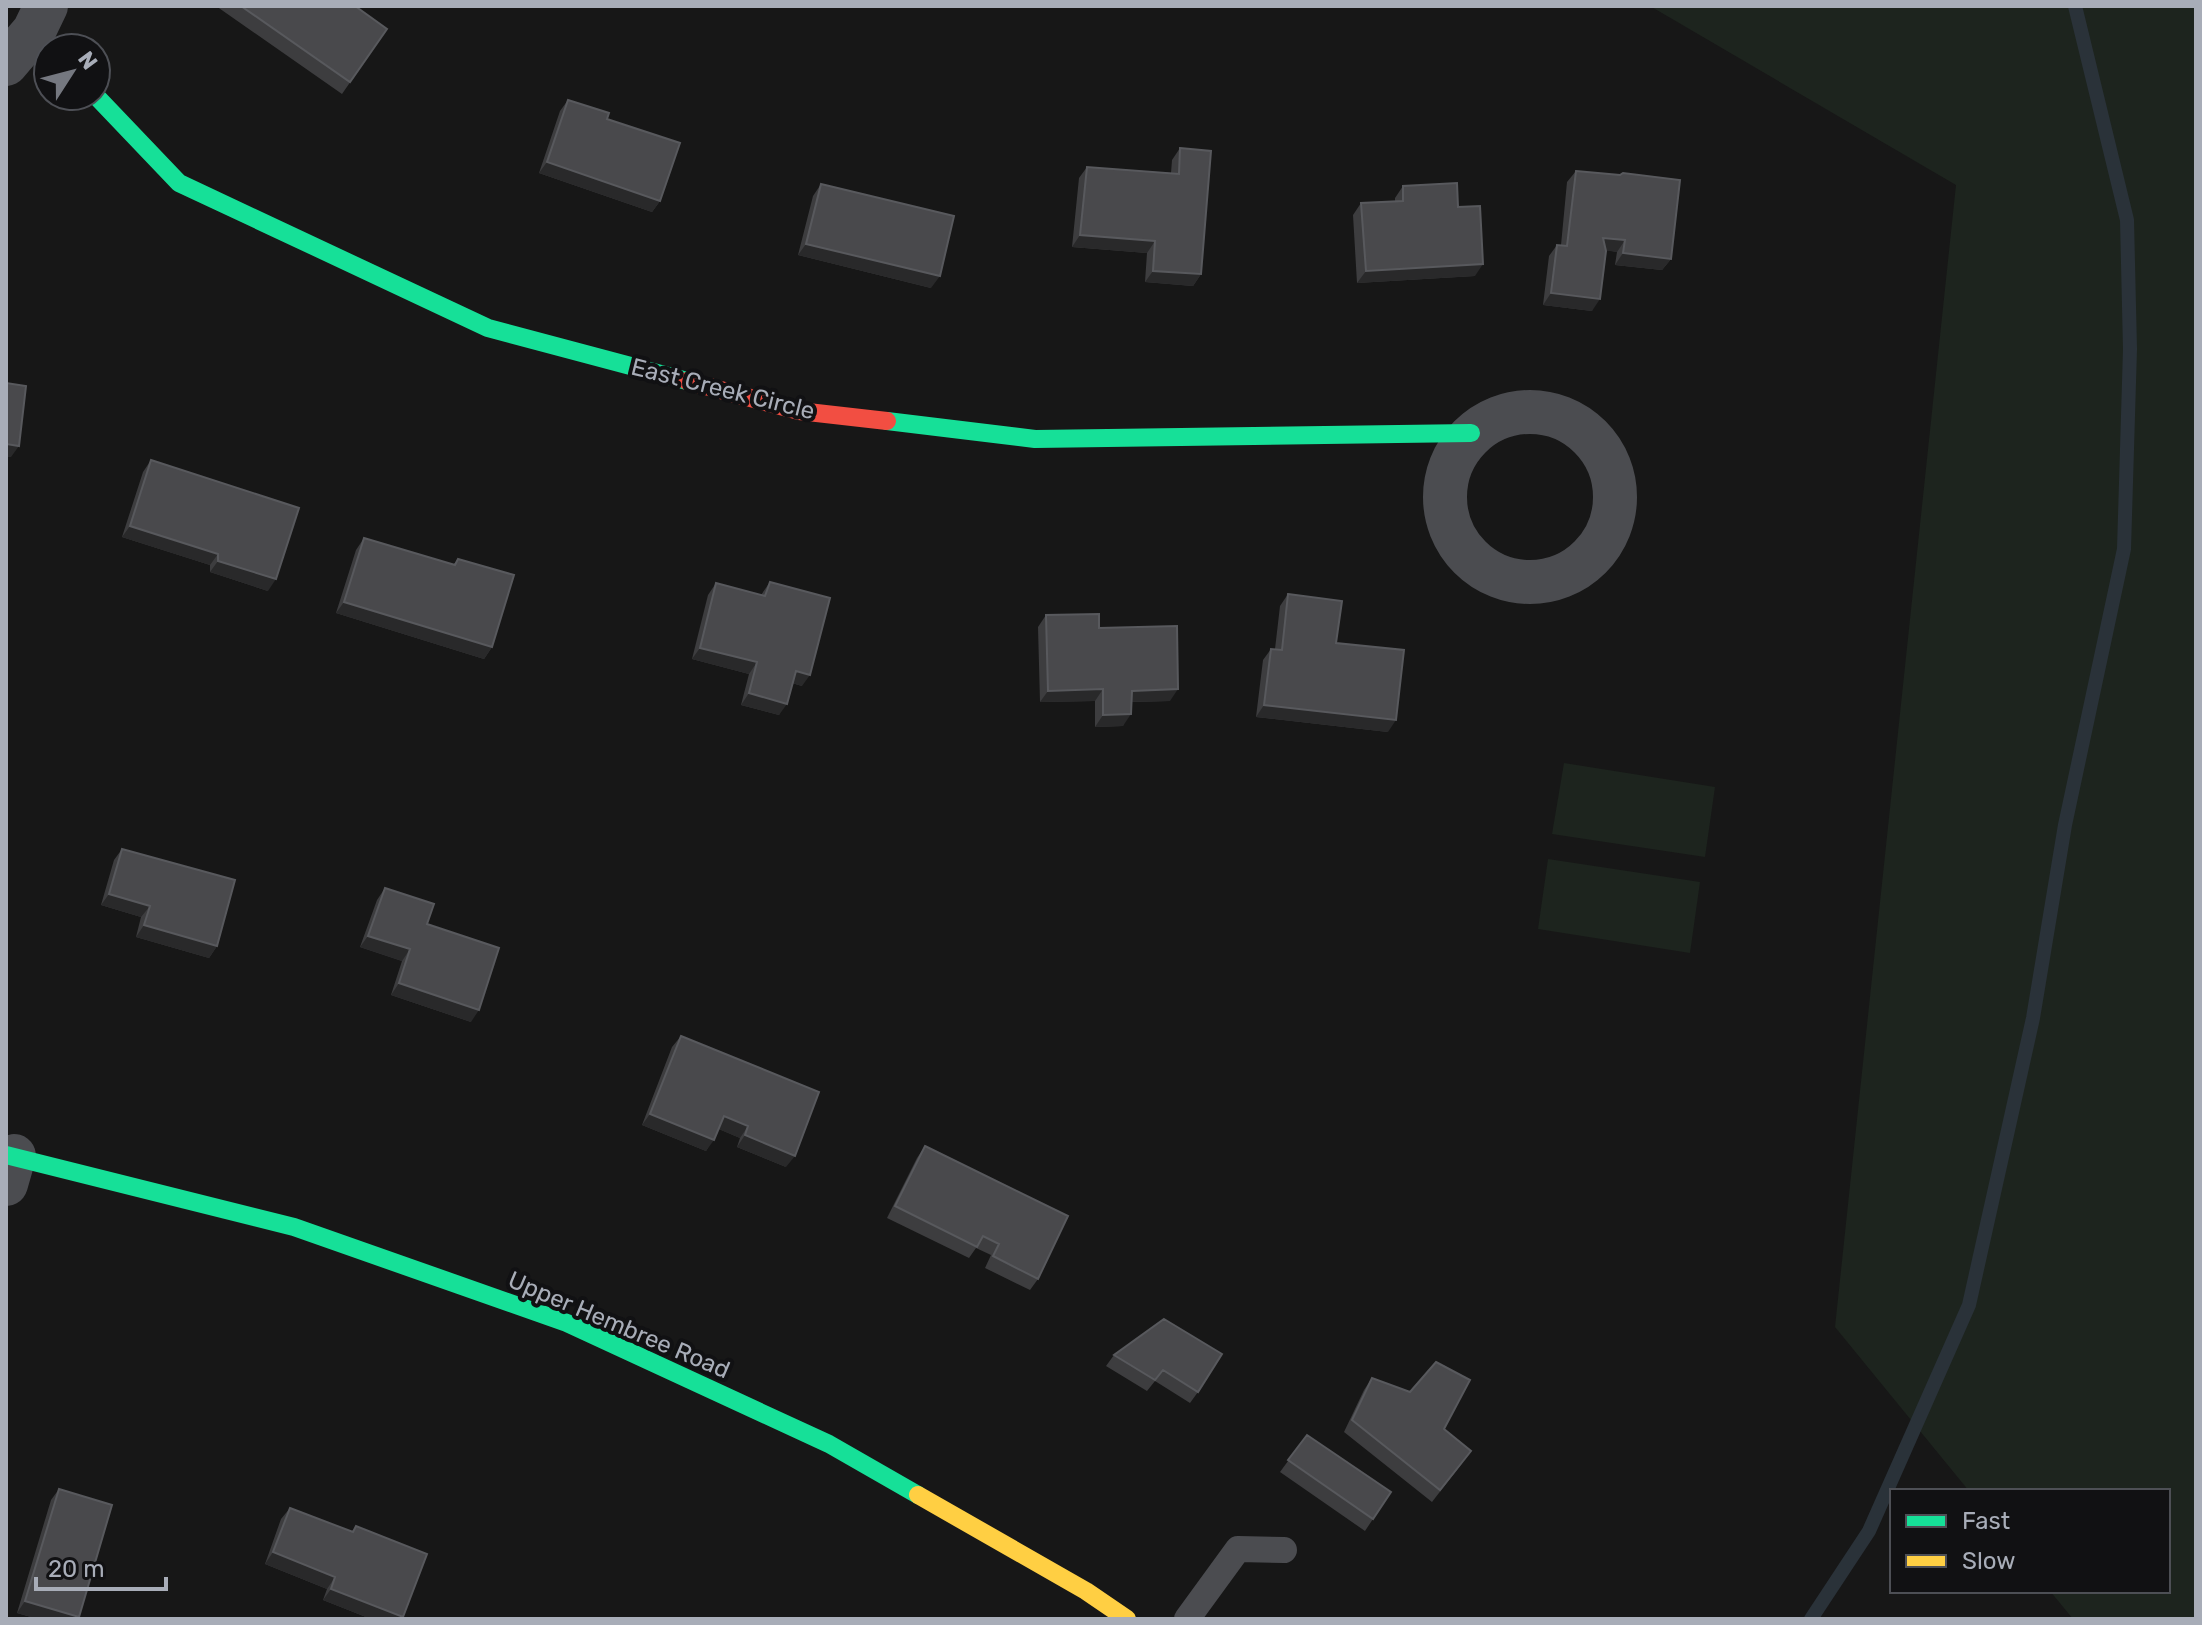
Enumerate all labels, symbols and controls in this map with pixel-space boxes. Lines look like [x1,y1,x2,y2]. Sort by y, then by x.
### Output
north arrow [32,32,112,112]
text: N [72,46,103,75]
street label: East Creek Circle [628,353,818,425]
street label: Upper Hembree Road [504,1266,734,1384]
legend [1890,1489,2170,1593]
text: Fast [1962,1507,2010,1535]
scale bar [36,1541,166,1591]
text: Slow [1962,1547,2015,1575]
text: 20 m [48,1555,105,1583]

